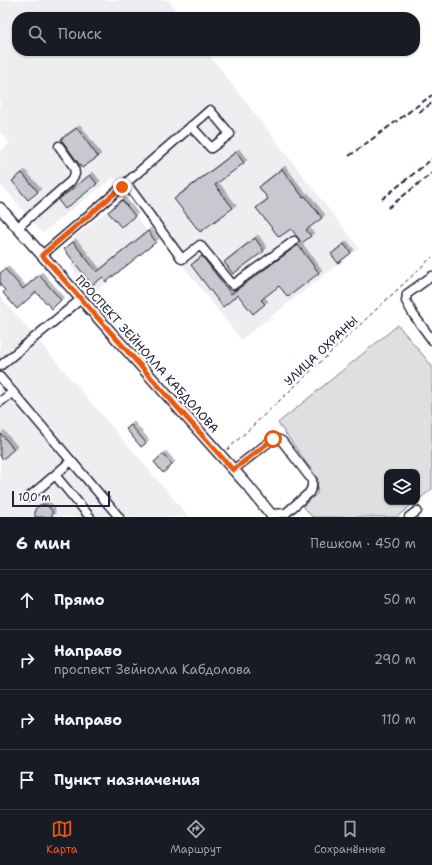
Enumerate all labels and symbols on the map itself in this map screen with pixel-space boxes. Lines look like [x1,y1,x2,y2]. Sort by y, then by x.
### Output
route end [113,178,131,196]
street label: ПРОСПЕКТ ЗЕЙНОЛЛА КАБДОЛОВА [72,272,222,436]
street label: УЛИЦА ОХРАНЫ [281,313,361,389]
route start [264,430,282,448]
scale bar [12,489,110,508]

